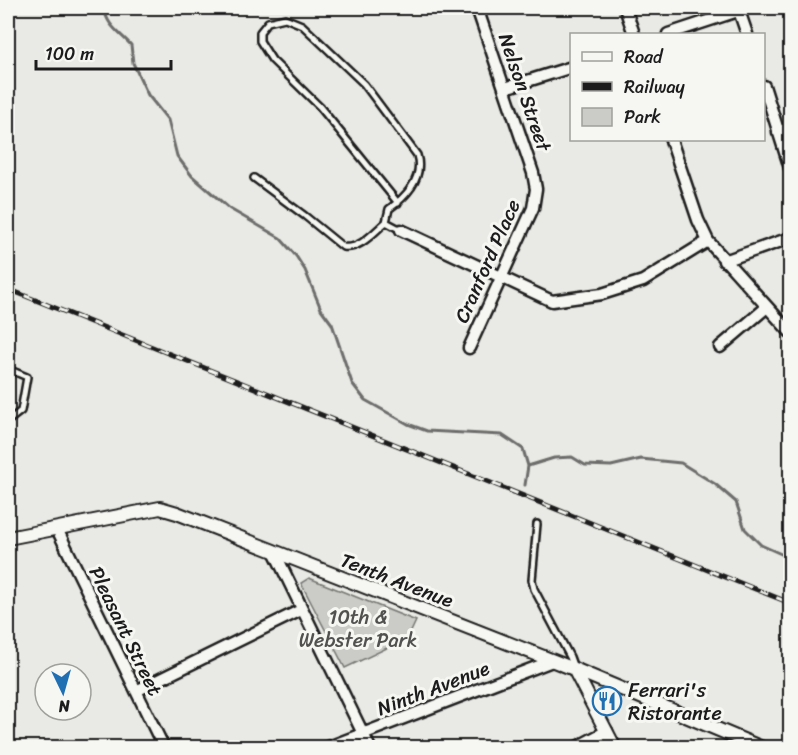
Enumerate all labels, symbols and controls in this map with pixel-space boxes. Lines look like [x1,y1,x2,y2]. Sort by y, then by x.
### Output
street label: Nelson Street [488,28,561,157]
scale bar [36,33,171,71]
legend [570,33,765,141]
text: 100 m [45,38,94,70]
text: Road [624,41,664,73]
text: Railway [624,71,686,103]
text: Park [624,101,661,133]
street label: Cranford Place [445,194,530,329]
street label: Tenth Avenue [335,543,459,618]
street label: Pleasant Street [79,560,172,702]
park label: 10th & Webster Park [299,600,417,658]
street label: Ninth Avenue [372,651,495,726]
north arrow [33,662,93,722]
place label: Ferrari's Ristorante [628,673,722,731]
restaurant icon: Ferrari's Ristorante [591,685,623,717]
text: N [57,691,72,721]

